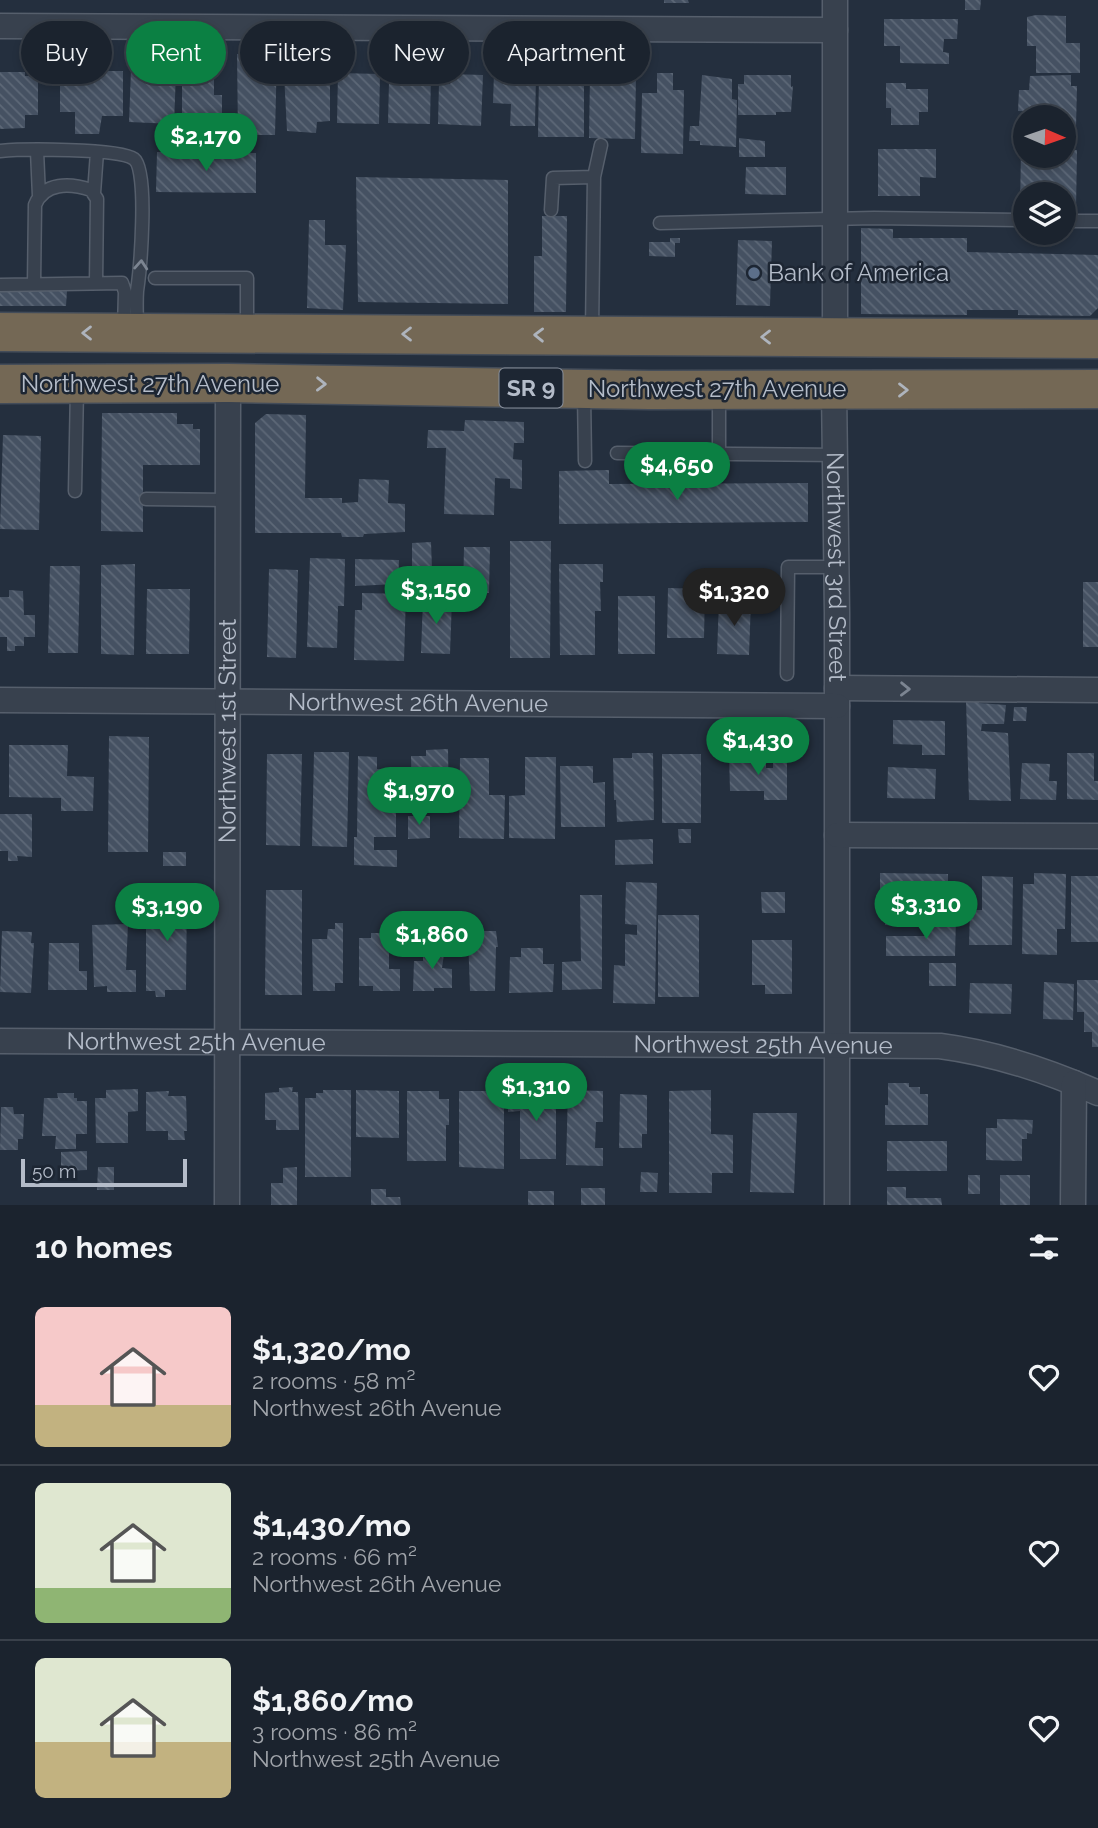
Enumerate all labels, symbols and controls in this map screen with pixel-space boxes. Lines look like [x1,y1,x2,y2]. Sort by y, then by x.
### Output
chip: Buy [21,21,112,84]
chip: Rent [126,21,226,84]
chip: Filters [240,21,355,84]
chip: New [369,21,469,84]
chip: Apartment [483,21,650,84]
north arrow [1013,105,1076,168]
map controls [1013,105,1076,245]
pin: $2,170 [149,114,263,173]
text: $2,170 [170,122,242,149]
button: layers [1013,182,1076,245]
place label: Bank of America [768,258,949,287]
one-way arrow [133,259,148,270]
marker: Bank of America [746,265,762,281]
one-way arrow [82,325,92,341]
one-way arrow [401,326,412,342]
one-way arrow [533,327,544,343]
one-way arrow [761,329,771,345]
road number: SR 9 [500,368,562,408]
street label: Northwest 27th Avenue [21,369,279,398]
street label: Northwest 27th Avenue [588,374,846,403]
one-way arrow [316,377,327,392]
one-way arrow [898,382,908,398]
pin: $4,650 [620,442,734,502]
text: $4,650 [640,451,714,478]
street label: Northwest 3rd Street [821,452,852,682]
pin: $3,150 [379,566,493,626]
pin: $1,320 [677,568,791,628]
text: $3,150 [401,575,471,602]
text: $1,320 [698,577,770,604]
street label: Northwest 1st Street [212,619,242,843]
one-way arrow [901,681,911,697]
street label: Northwest 26th Avenue [288,687,548,718]
pin: $1,430 [701,718,815,777]
text: $1,430 [722,726,794,753]
pin: $1,970 [362,768,476,827]
text: $1,970 [383,776,455,803]
pin: $3,310 [869,881,983,941]
pin: $3,190 [110,884,224,943]
text: $3,310 [891,890,961,917]
text: $3,190 [131,892,203,919]
pin: $1,860 [375,912,489,971]
text: $1,860 [395,920,469,947]
street label: Northwest 25th Avenue [66,1026,326,1057]
street label: Northwest 25th Avenue [633,1029,893,1060]
pin: $1,310 [479,1064,593,1123]
text: $1,310 [501,1072,571,1099]
scale bar [21,1156,187,1188]
text: 50 m [32,1160,76,1182]
icon: filters [1025,1228,1063,1266]
text: 10 homes [35,1230,172,1265]
text: $1,320/mo [252,1332,411,1367]
icon: home [91,1335,175,1419]
icon: heart [1025,1358,1063,1396]
text: 2 rooms · 58 m² [252,1367,415,1394]
text: Northwest 26th Avenue [252,1394,501,1421]
text: $1,430/mo [252,1508,411,1543]
icon: home [91,1511,175,1595]
icon: heart [1025,1534,1063,1572]
text: 2 rooms · 66 m² [252,1543,417,1570]
text: Northwest 26th Avenue [252,1570,501,1597]
text: $1,860/mo [252,1683,413,1718]
icon: home [91,1686,175,1770]
icon: heart [1025,1709,1063,1747]
text: 3 rooms · 86 m² [252,1718,417,1745]
text: Northwest 25th Avenue [252,1745,500,1772]

